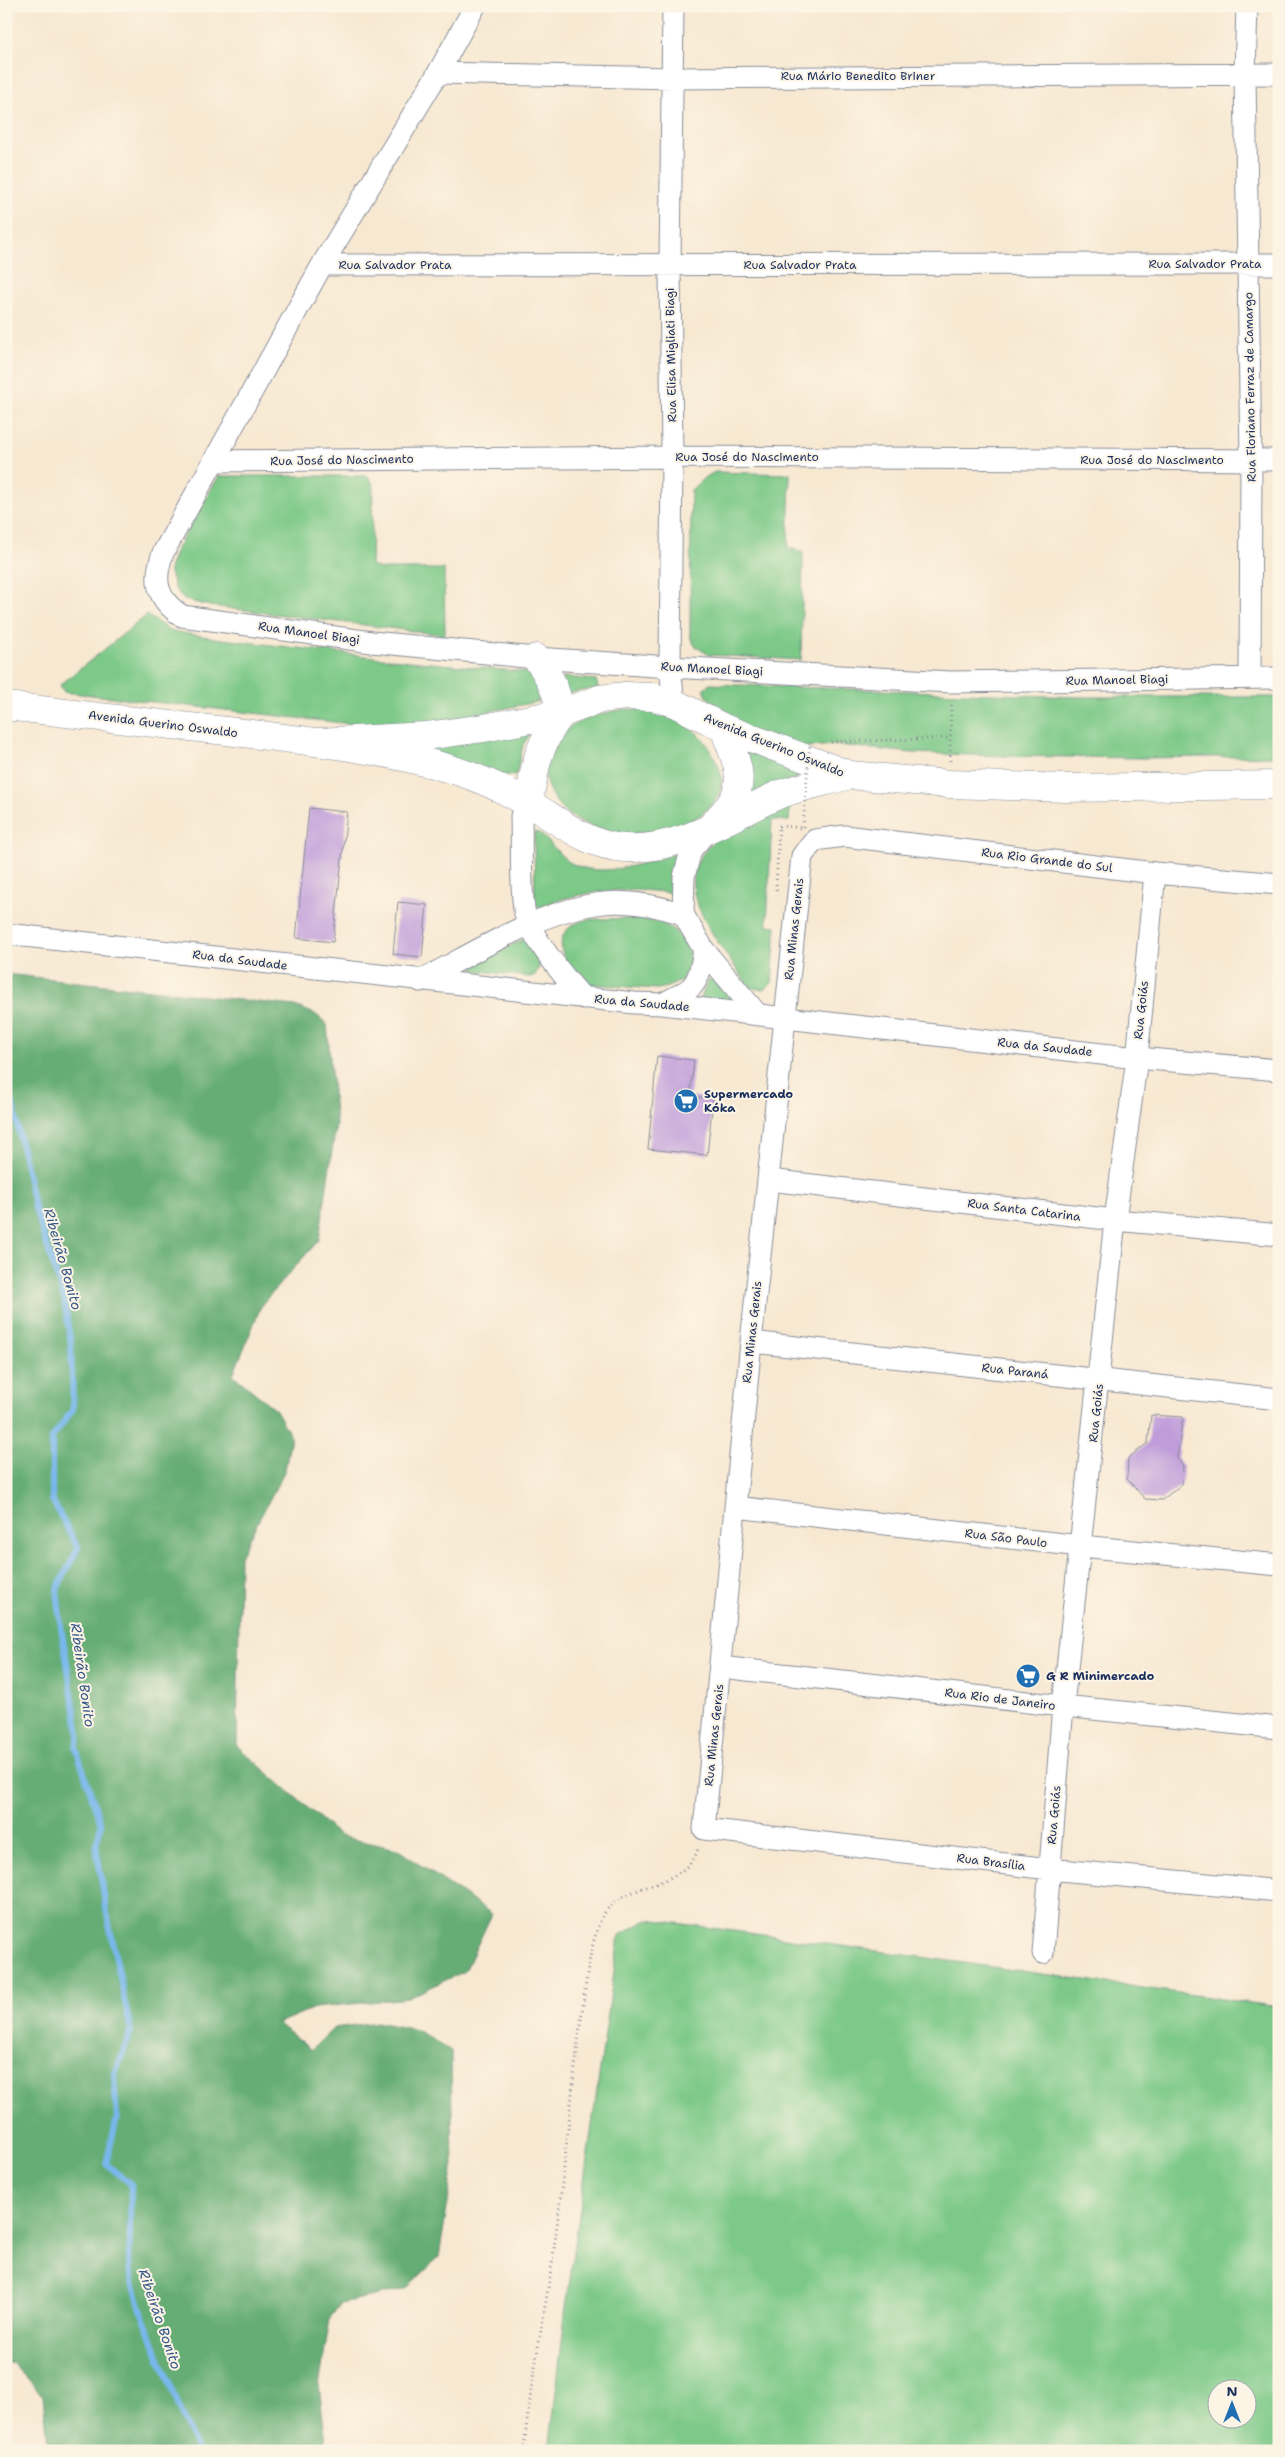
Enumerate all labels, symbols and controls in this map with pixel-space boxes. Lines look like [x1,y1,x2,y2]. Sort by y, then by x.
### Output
street label: Rua Mário Benedito Briner [781,68,936,84]
street label: Rua Salvador Prata [1149,256,1262,272]
street label: Rua Salvador Prata [339,257,452,273]
street label: Rua Salvador Prata [744,257,857,273]
street label: Rua Elisa Migliati Biagi [662,288,680,422]
street label: Rua Floriano Ferraz de Camargo [1240,292,1260,482]
street label: Rua José do Nascimento [675,449,819,465]
street label: Rua José do Nascimento [270,451,414,469]
street label: Rua José do Nascimento [1080,452,1224,468]
street label: Rua Manoel Biagi [257,618,361,648]
street label: Rua Manoel Biagi [660,658,764,680]
street label: Rua Manoel Biagi [1066,671,1168,689]
street label: Avenida Guerino Oswaldo [87,707,239,741]
street label: Avenida Guerino Oswaldo [701,709,847,781]
street label: Rua Rio Grande do Sul [980,844,1114,876]
street label: Rua Minas Gerais [781,877,807,981]
street label: Rua da Saudade [192,946,289,974]
street label: Rua Goiás [1130,980,1152,1040]
street label: Rua da Saudade [594,991,690,1015]
street label: Rua da Saudade [997,1034,1094,1060]
place label: Supermercado Kóka [704,1086,793,1116]
supermarket icon: Supermercado Kóka [673,1088,699,1114]
street label: Rua Santa Catarina [966,1195,1082,1225]
water label: Ribeirão Bonito [40,1206,86,1312]
street label: Rua Minas Gerais [739,1280,765,1384]
street label: Rua Paraná [981,1360,1050,1383]
street label: Rua Goiás [1085,1383,1107,1443]
street label: Rua São Paulo [964,1525,1048,1551]
water label: Ribeirão Bonito [67,1622,99,1728]
supermarket icon: G R Minimercado [1015,1663,1041,1689]
place label: G R Minimercado [1046,1668,1155,1684]
street label: Rua Minas Gerais [701,1683,727,1787]
street label: Rua Rio de Janeiro [944,1684,1056,1714]
street label: Rua Goiás [1043,1785,1065,1845]
street label: Rua Brasília [956,1850,1027,1874]
water label: Ribeirão Bonito [134,2266,186,2372]
north arrow [1208,2380,1258,2430]
text: N [1226,2382,1238,2400]

